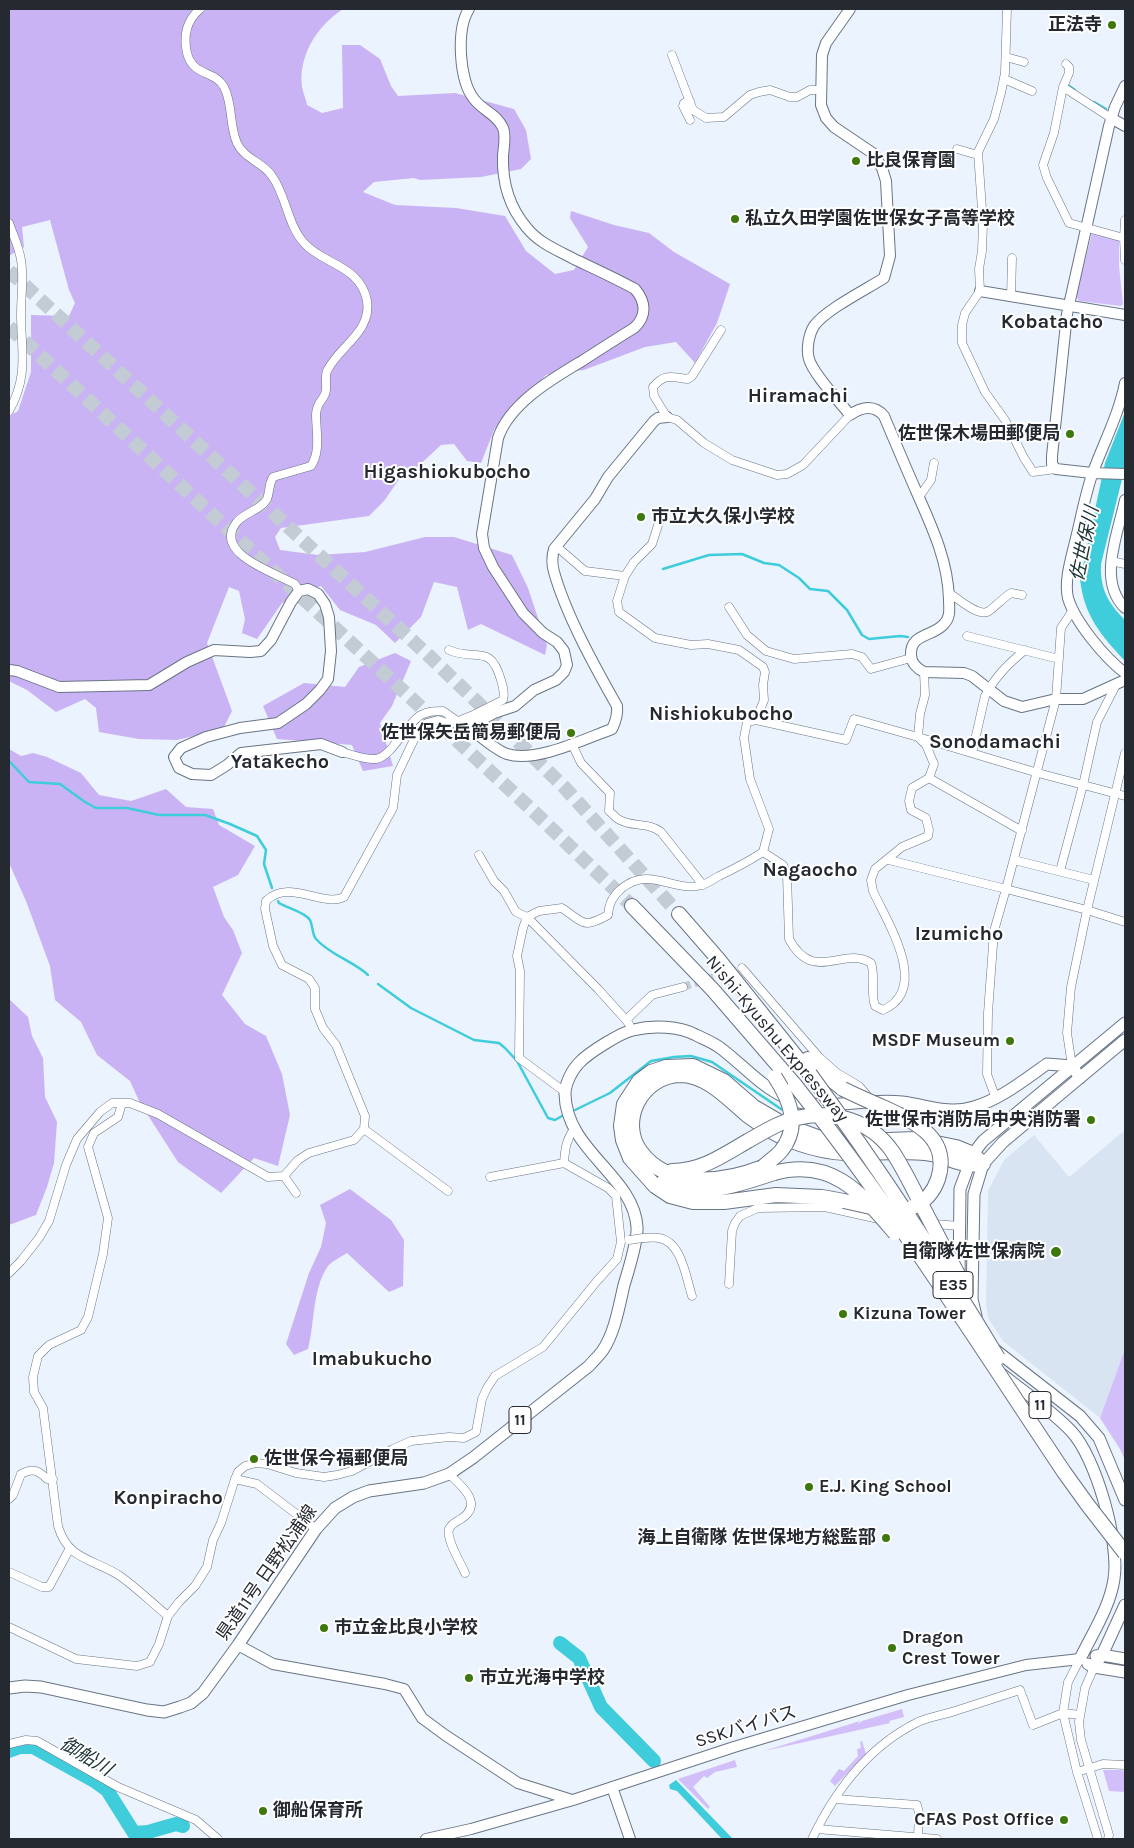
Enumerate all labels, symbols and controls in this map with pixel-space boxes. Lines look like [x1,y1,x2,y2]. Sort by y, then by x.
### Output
place label: 正法寺 [1048,14,1102,36]
marker: 正法寺 [1106,19,1118,31]
place label: 比良保育園 [866,150,956,172]
marker: 比良保育園 [850,155,862,167]
place label: 私立久田学園佐世保女子高等学校 [745,208,1015,230]
marker: 私立久田学園佐世保女子高等学校 [729,213,741,225]
district label: Kobatacho [1001,310,1103,334]
district label: Hiramachi [748,384,848,408]
place label: 佐世保木場田郵便局 [898,423,1060,445]
marker: 佐世保木場田郵便局 [1064,428,1076,440]
district label: Higashiokubocho [363,460,531,484]
water label: 佐世保川 [1066,504,1104,584]
place label: 市立大久保小学校 [651,506,795,528]
marker: 市立大久保小学校 [635,511,647,523]
district label: Nishiokubocho [649,702,793,726]
place label: 佐世保矢岳簡易郵便局 [381,722,561,744]
marker: 佐世保矢岳簡易郵便局 [565,727,577,739]
district label: Sonodamachi [929,730,1061,754]
district label: Yatakecho [231,750,329,774]
district label: Nagaocho [762,858,858,882]
district label: Izumicho [915,922,1003,946]
street label: Nishi-Kyushu Expressway [701,951,853,1127]
place label: MSDF Museum [872,1030,1000,1052]
marker: MSDF Museum [1004,1035,1016,1047]
place label: 佐世保市消防局中央消防署 [865,1109,1081,1131]
marker: 佐世保市消防局中央消防署 [1085,1114,1097,1126]
place label: 自衛隊佐世保病院 [901,1241,1045,1263]
marker: 自衛隊佐世保病院 [1049,1245,1063,1259]
road number: E35 [933,1272,973,1298]
place label: Kizuna Tower [853,1303,966,1325]
marker: Kizuna Tower [837,1308,849,1320]
district label: Imabukucho [312,1347,432,1371]
road number: 11 [1029,1392,1051,1418]
road number: 11 [509,1406,531,1434]
place label: 佐世保今福郵便局 [264,1448,408,1470]
marker: 佐世保今福郵便局 [248,1453,260,1465]
place label: E.J. King School [819,1476,952,1498]
marker: E.J. King School [803,1481,815,1493]
district label: Konpiracho [113,1486,223,1510]
street label: 県道11号 日野松浦線 [212,1501,322,1645]
place label: 海上自衛隊 佐世保地方総監部 [637,1527,876,1549]
marker: 海上自衛隊 佐世保地方総監部 [880,1532,892,1544]
place label: 市立金比良小学校 [334,1617,478,1639]
marker: 市立金比良小学校 [318,1622,330,1634]
place label: Dragon Crest Tower [902,1627,1000,1670]
marker: Dragon Crest Tower [886,1642,898,1654]
place label: 市立光海中学校 [479,1667,605,1689]
marker: 市立光海中学校 [463,1672,475,1684]
street label: SSKバイパス [693,1701,799,1753]
water label: 御船川 [56,1733,116,1781]
place label: 御船保育所 [273,1800,363,1822]
marker: 御船保育所 [257,1805,269,1817]
place label: CFAS Post Office [914,1809,1054,1831]
marker: CFAS Post Office [1058,1814,1070,1826]

